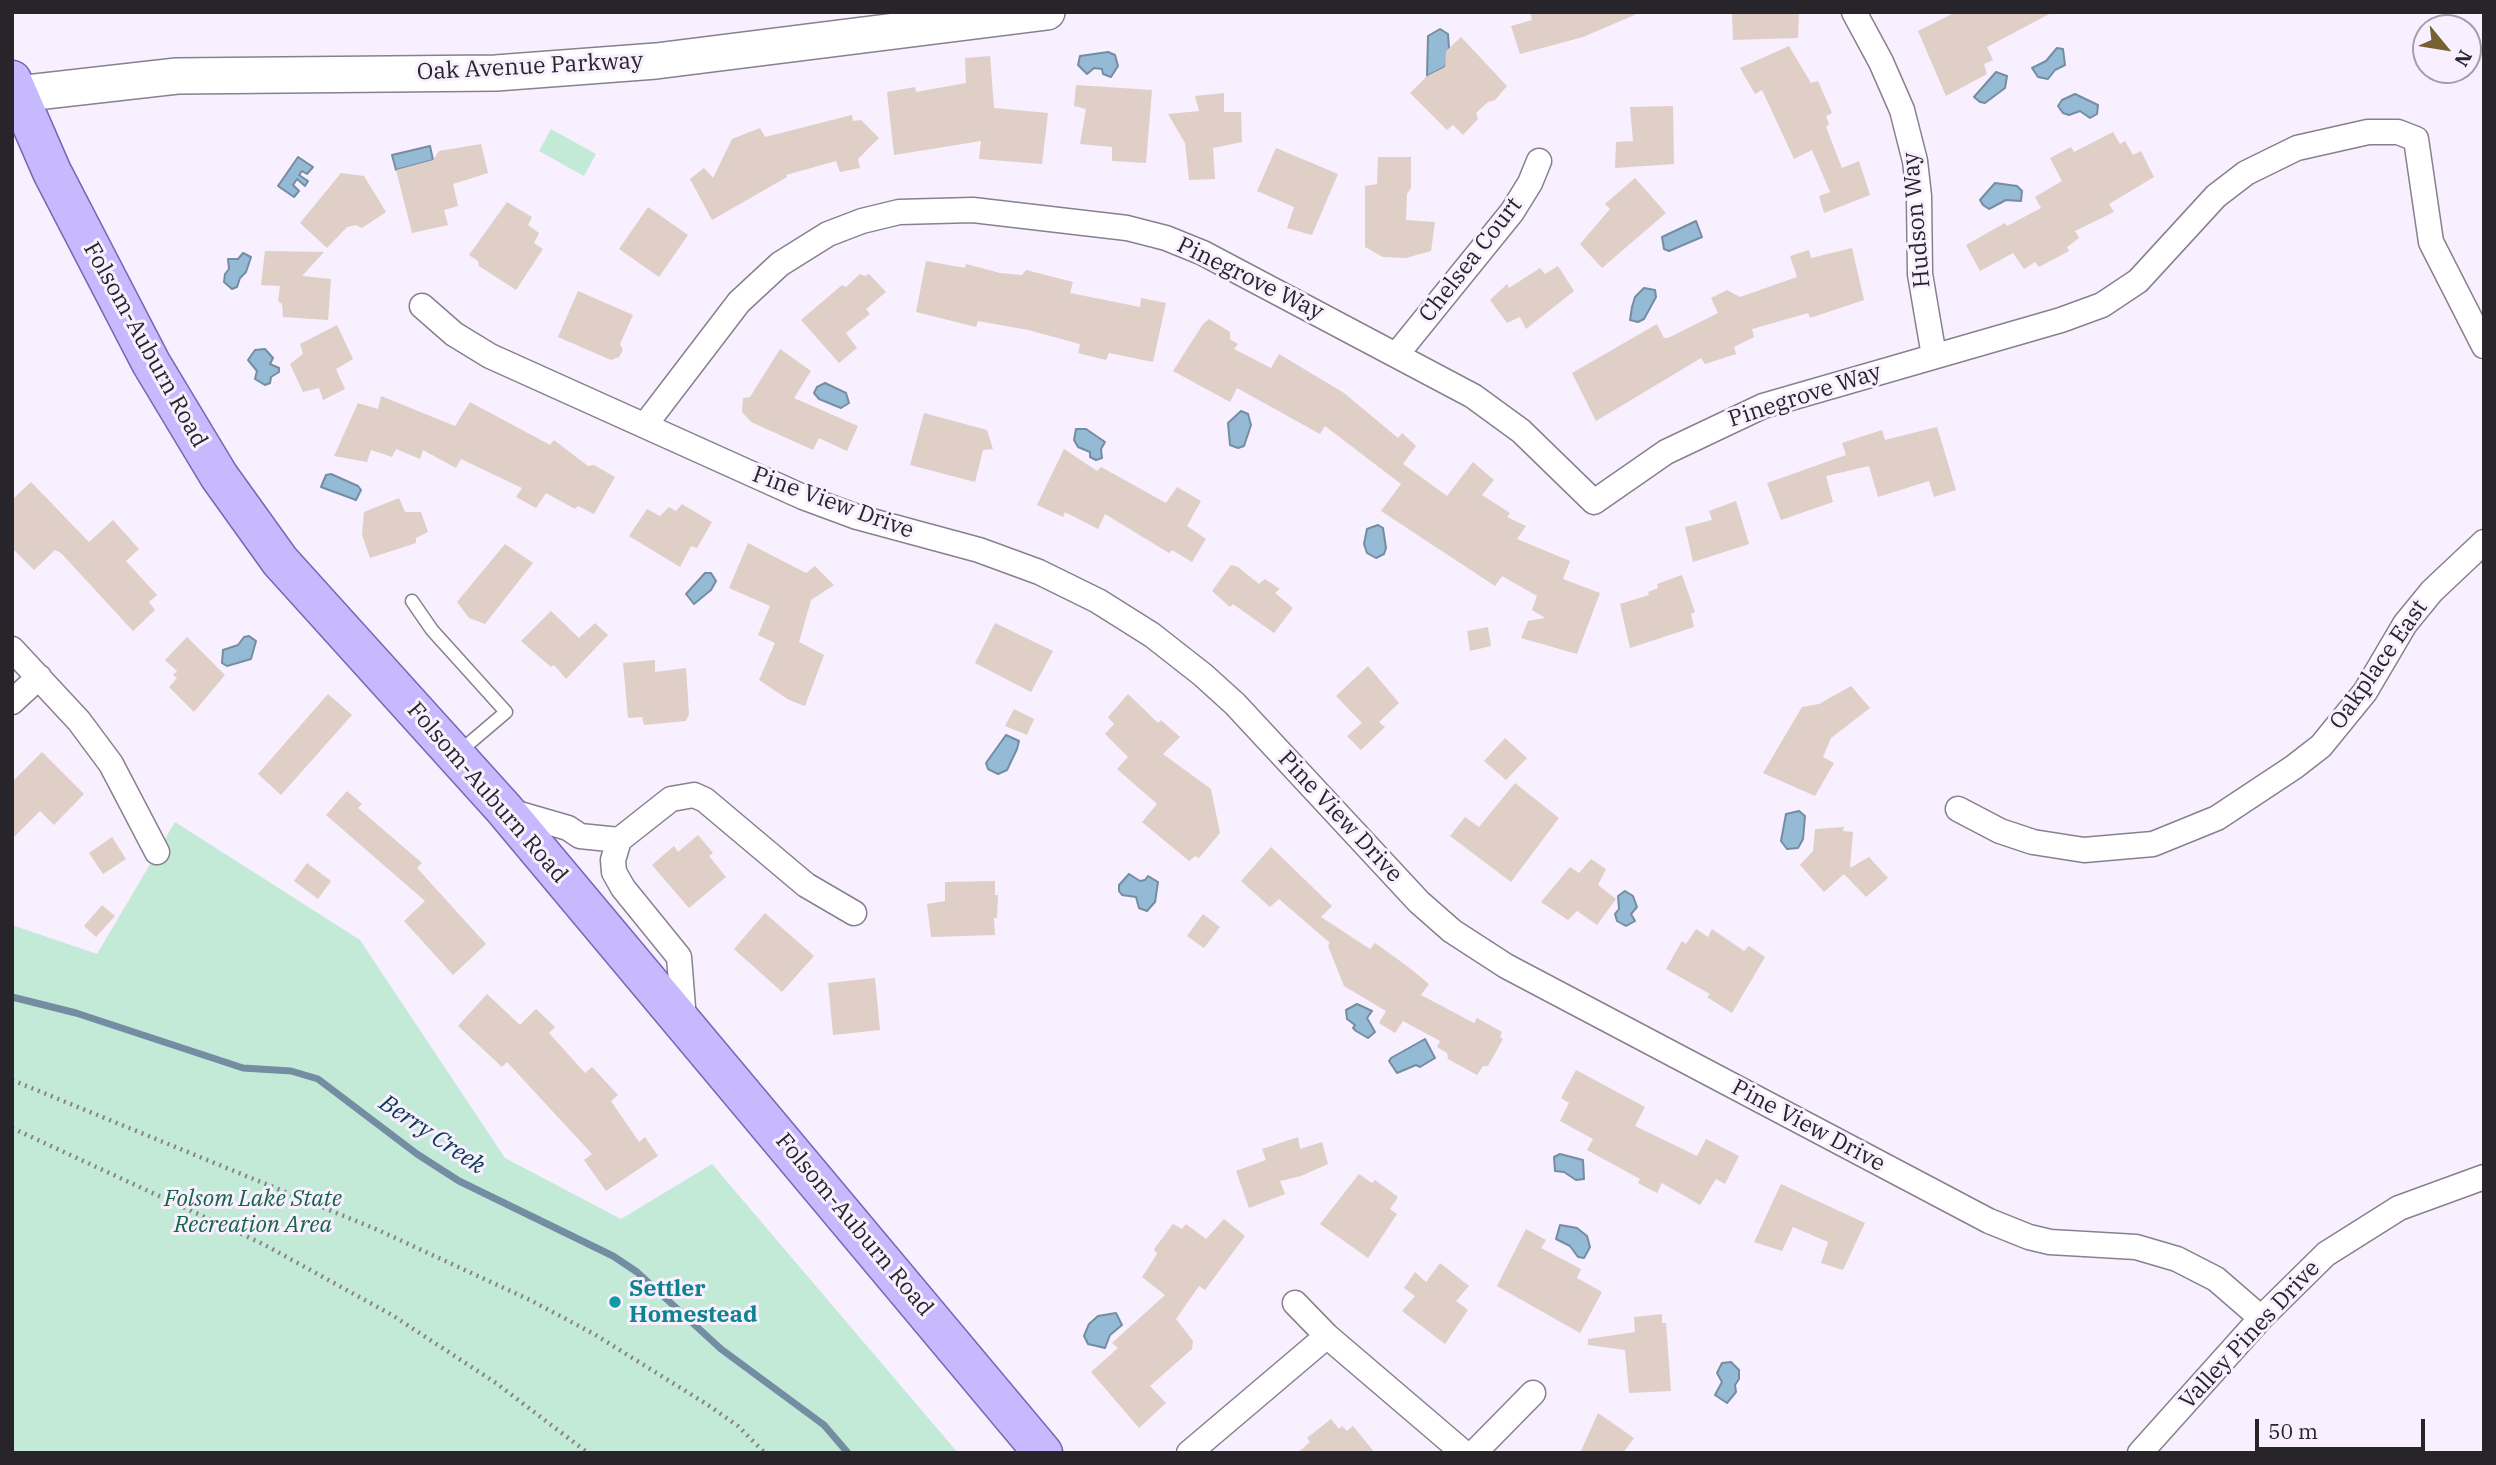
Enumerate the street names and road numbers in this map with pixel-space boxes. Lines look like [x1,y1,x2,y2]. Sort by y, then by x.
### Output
street label: Oak Avenue Parkway [416,47,644,87]
street label: Hudson Way [1897,151,1937,289]
street label: Chelsea Court [1414,192,1528,328]
street label: Pinegrove Way [1172,232,1328,326]
street label: Folsom-Auburn Road [77,237,213,453]
street label: Pinegrove Way [1725,358,1885,434]
street label: Pine View Drive [749,461,917,545]
street label: Oakplace East [2324,595,2434,735]
street label: Folsom-Auburn Road [401,697,573,889]
street label: Pine View Drive [1272,746,1408,888]
street label: Pine View Drive [1727,1074,1889,1178]
street label: Folsom-Auburn Road [769,1128,939,1322]
street label: Valley Pines Drive [2174,1255,2326,1415]

